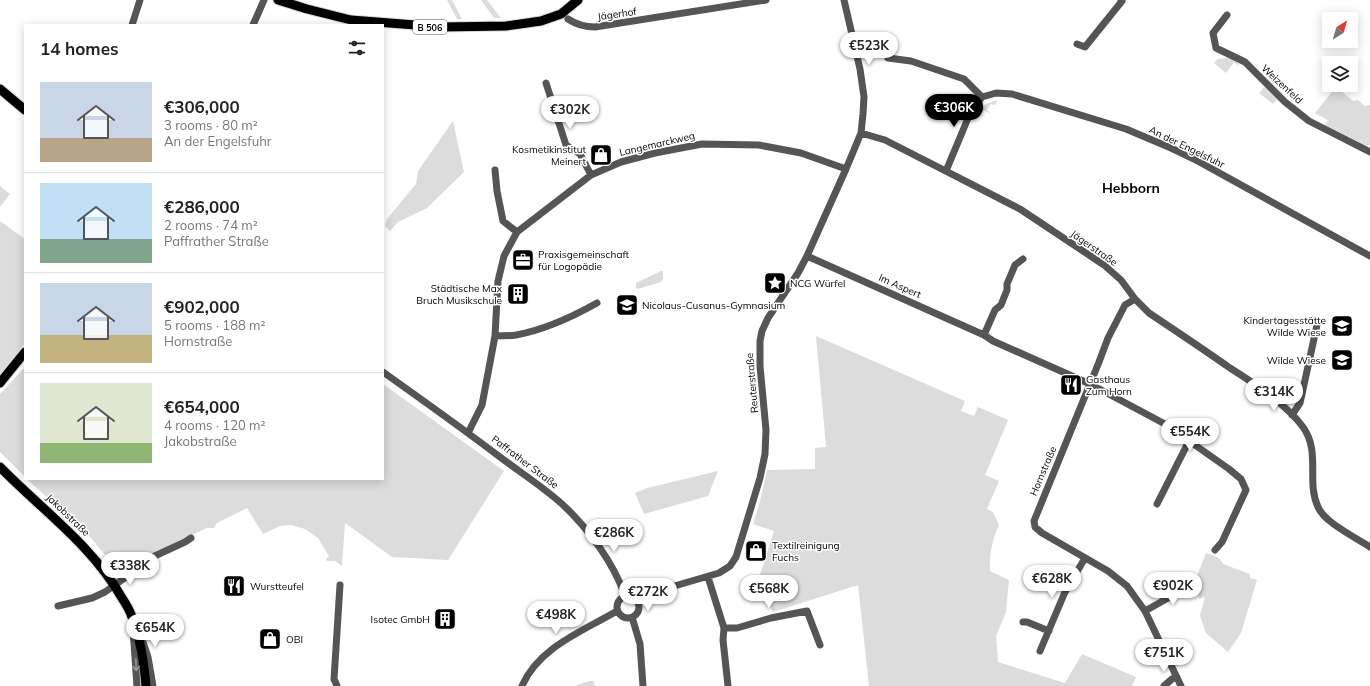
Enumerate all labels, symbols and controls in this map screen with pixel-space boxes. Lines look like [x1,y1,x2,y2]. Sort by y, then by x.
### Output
street label: Jägerhof [597,5,638,23]
north arrow [1322,12,1358,48]
map controls [1322,12,1358,92]
road number: B 506 [413,20,447,34]
pin: €523K [841,32,897,66]
icon: filters [346,37,368,59]
text: €523K [849,37,889,53]
text: 14 homes [40,38,119,59]
button: layers [1322,56,1358,92]
street label: Weizenfeld [1259,62,1305,106]
pin: €306K [926,94,982,128]
text: €306,000 [164,96,240,117]
pin: €302K [542,96,598,130]
icon: home [72,98,120,146]
text: €306K [934,99,974,115]
text: €302K [550,101,590,117]
text: 3 rooms · 80 m² [164,117,258,133]
street label: An der Engelsfuhr [1147,123,1227,171]
street label: Langemarckweg [618,129,696,159]
text: An der Engelsfuhr [164,133,272,149]
shop icon: Kosmetikinstitut Meinert [588,142,614,168]
place label: Kosmetikinstitut Meinert [512,143,586,168]
district label: Hebborn [1102,179,1160,197]
text: €286,000 [164,196,240,217]
icon: home [72,199,120,247]
text: 2 rooms · 74 m² [164,217,258,233]
street label: Jägerstraße [1068,227,1120,269]
text: Paffrather Straße [164,233,269,249]
office icon: Praxisgemeinschaft für Logopädie [510,247,536,273]
place label: Praxisgemeinschaft für Logopädie [538,248,630,273]
place icon: NCG Würfel [762,270,788,296]
street label: Im Aspert [877,271,924,301]
place label: NCG Würfel [790,277,845,290]
building icon: Städtische Max Bruch Musikschule [505,281,531,307]
place label: Städtische Max Bruch Musikschule [416,282,503,307]
school or university icon: Nicolaus-Cusanus-Gymnasium [614,292,640,318]
text: €902,000 [164,296,240,317]
icon: home [72,299,120,347]
place label: Nicolaus-Cusanus-Gymnasium [642,299,785,312]
school or university icon: Kindertagesstätte Wilde Wiese [1329,313,1355,339]
place label: Kindertagesstätte Wilde Wiese [1243,314,1326,339]
text: 5 rooms · 188 m² [164,317,265,333]
text: Hornstraße [164,333,232,349]
school or university icon: Wilde Wiese [1329,347,1355,373]
street label: Reuterstraße [743,352,761,414]
place label: Wilde Wiese [1267,354,1326,367]
restaurant icon: Gasthaus Zum Horn [1058,372,1084,398]
place label: Gasthaus Zum Horn [1086,373,1132,398]
pin: €314K [1246,378,1302,412]
text: €314K [1254,383,1294,399]
text: €654,000 [164,396,240,417]
icon: home [72,399,120,447]
text: 4 rooms · 120 m² [164,417,265,433]
pin: €554K [1162,418,1218,452]
text: €554K [1170,423,1210,439]
text: Jakobstraße [164,433,237,449]
street label: Paffrather Straße [489,433,561,491]
street label: Hornstraße [1027,444,1059,498]
street label: Jakobstraße [43,491,93,539]
pin: €286K [586,519,642,553]
text: €286K [594,524,634,540]
shop icon: Textilreinigung Fuchs [743,538,769,564]
place label: Textilreinigung Fuchs [772,539,840,564]
pin: €338K [102,552,158,586]
text: €338K [110,557,150,573]
pin: €628K [1024,565,1080,599]
text: €628K [1032,570,1072,586]
pin: €902K [1145,572,1201,606]
restaurant icon: Wurstteufel [221,573,247,599]
pin: €568K [741,575,797,609]
text: €902K [1153,577,1193,593]
pin: €272K [620,578,676,612]
place label: Wurstteufel [250,580,304,593]
text: €568K [749,580,789,596]
text: €272K [628,583,668,599]
pin: €498K [528,601,584,635]
building icon: Isotec GmbH [432,606,458,632]
text: €498K [536,606,576,622]
place label: Isotec GmbH [371,613,430,626]
pin: €654K [127,614,183,648]
text: €654K [135,619,175,635]
shop icon: OBI [257,626,283,652]
place label: OBI [286,633,303,646]
pin: €751K [1136,639,1192,673]
text: €751K [1144,644,1184,660]
one-way arrow [132,658,140,671]

